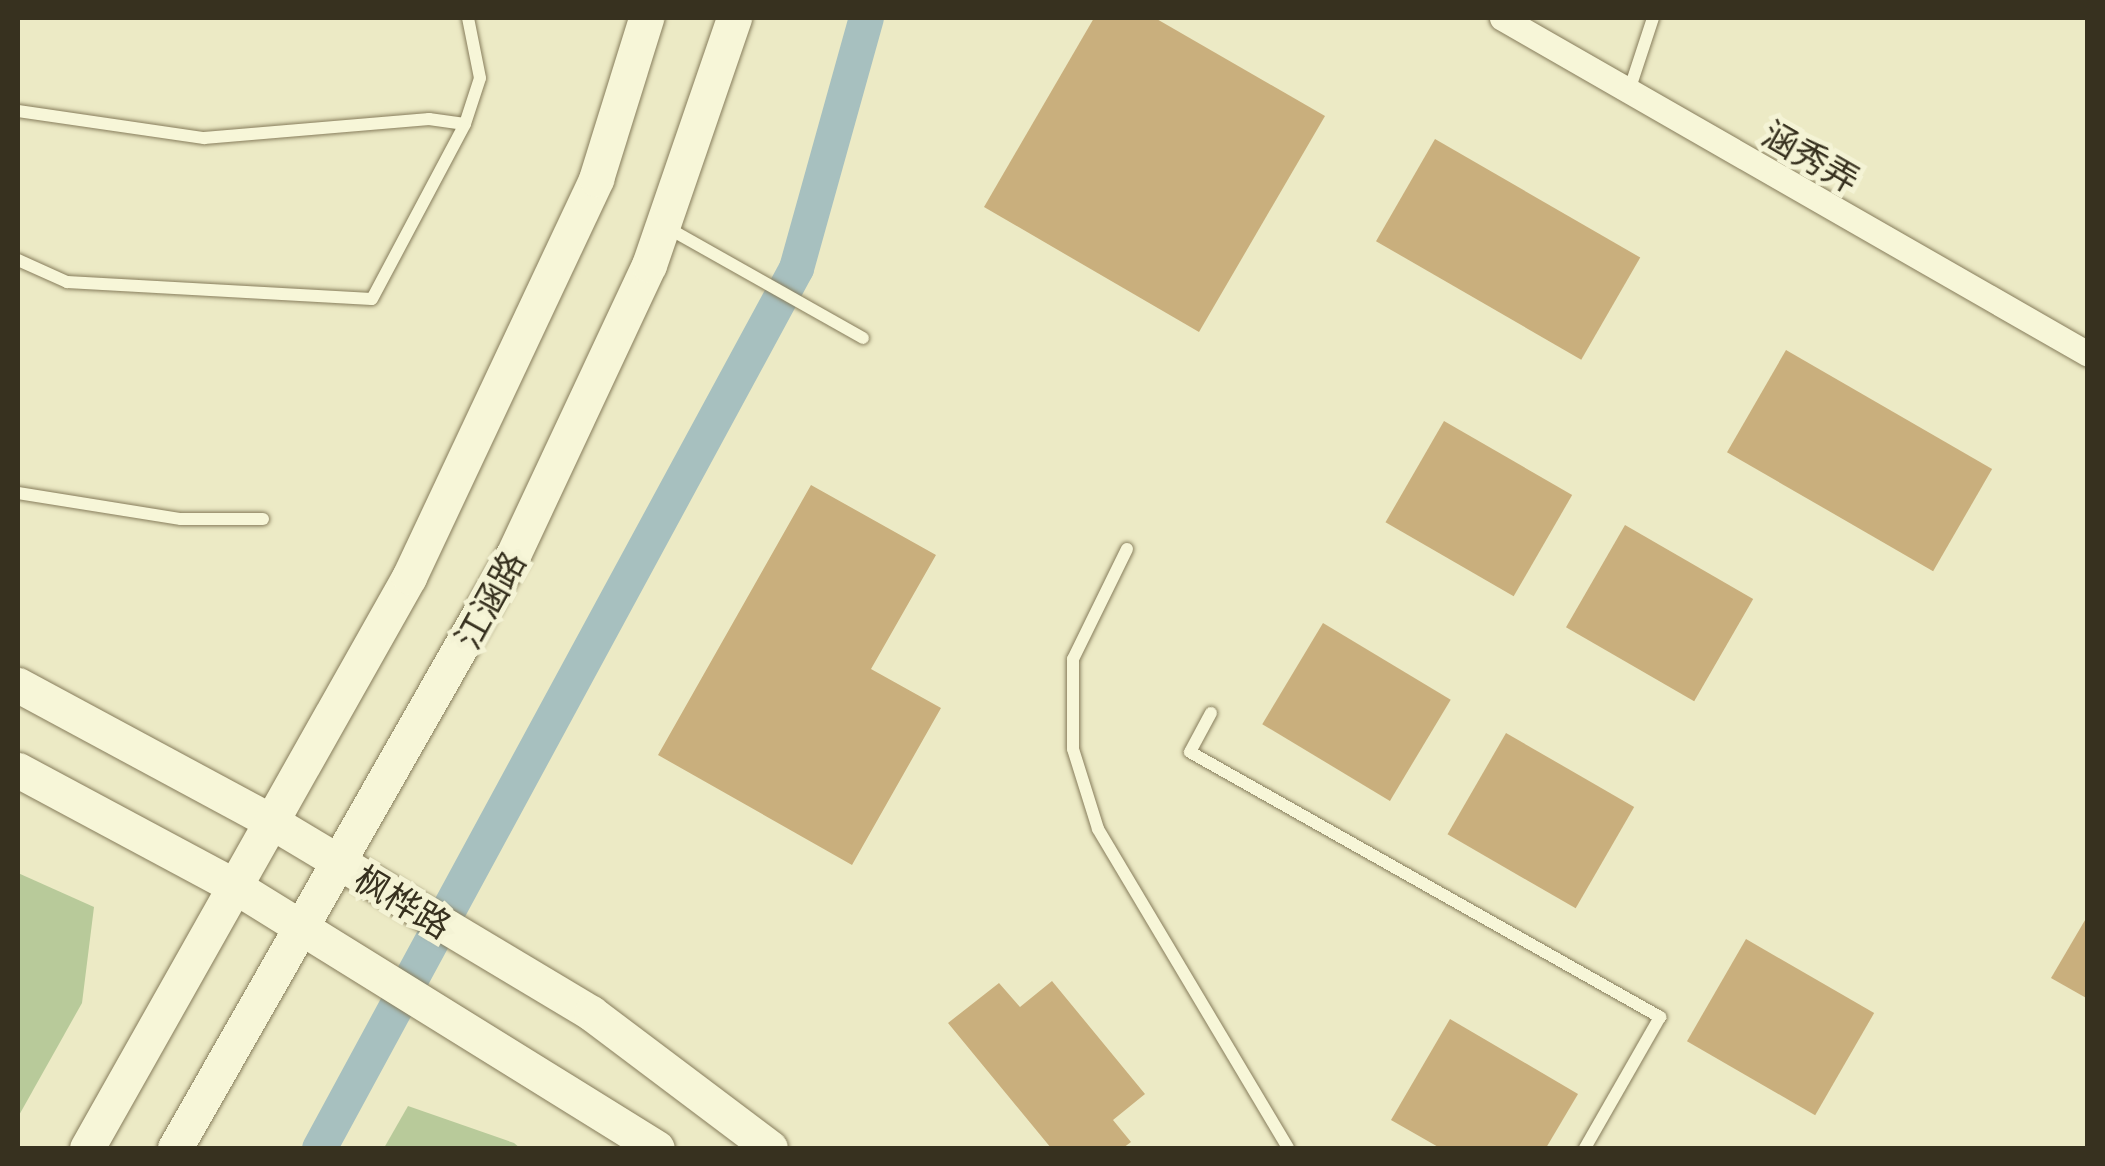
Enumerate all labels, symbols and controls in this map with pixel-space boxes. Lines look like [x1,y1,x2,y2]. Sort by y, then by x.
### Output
street label: 涵秀弄 [1756,111,1868,199]
street label: 江涵路 [444,543,532,655]
street label: 枫桦路 [348,855,460,945]

